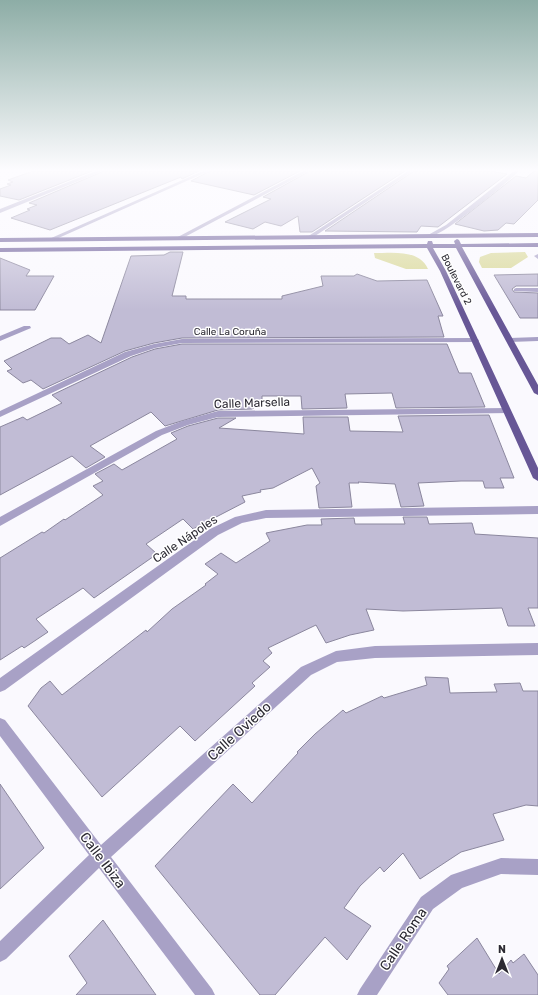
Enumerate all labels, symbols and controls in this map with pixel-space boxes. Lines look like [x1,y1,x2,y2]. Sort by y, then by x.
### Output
street label: Boulevard 2 [438,252,474,307]
street label: Calle La Coruña [194,326,266,338]
street label: Calle Marsella [214,395,290,411]
street label: Calle Nápoles [150,512,220,566]
street label: Calle Oviedo [204,698,275,764]
street label: Calle Ibiza [76,829,129,892]
street label: Calle Roma [376,905,431,974]
north arrow [482,939,522,979]
text: N [498,943,506,956]

